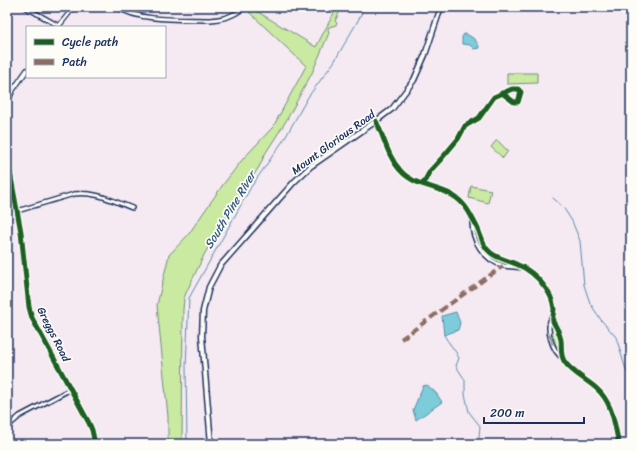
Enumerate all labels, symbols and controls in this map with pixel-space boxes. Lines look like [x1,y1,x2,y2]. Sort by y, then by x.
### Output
legend [26,26,166,78]
text: Cycle path [62,31,118,53]
text: Path [62,51,87,73]
street label: Mount Glorious Road [287,105,380,179]
water label: South Pine River [198,165,263,253]
street label: Greggs Road [32,303,76,366]
one-way arrow [548,332,554,344]
scale bar [484,399,584,425]
text: 200 m [490,402,524,424]

